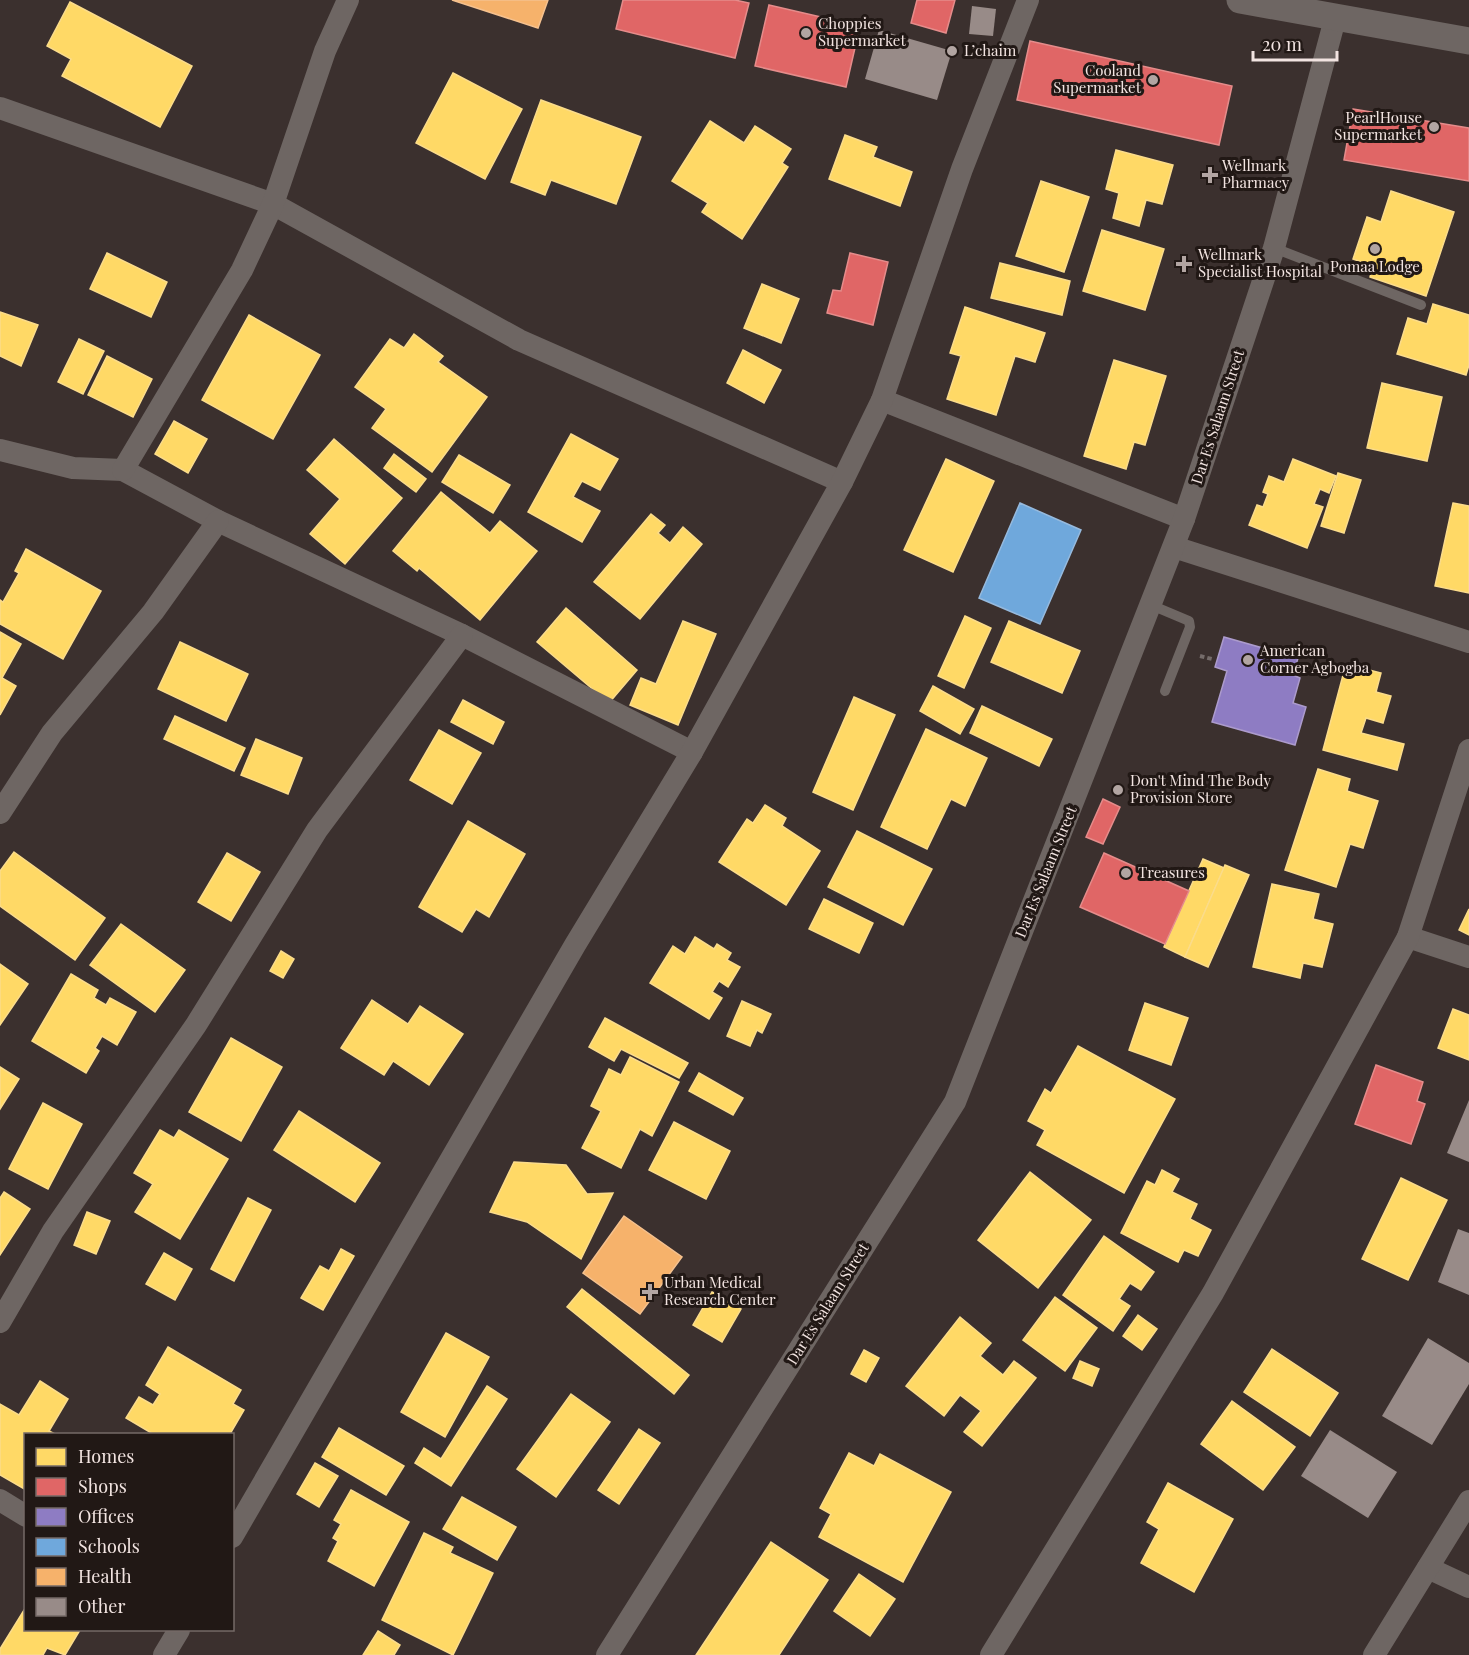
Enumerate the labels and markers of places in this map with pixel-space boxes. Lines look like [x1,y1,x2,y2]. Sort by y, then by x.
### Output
place label: Choppies Supermarket [818,13,906,50]
marker: Choppies Supermarket [799,26,813,40]
place label: L’chaim [964,40,1017,60]
marker: L’chaim [945,44,959,58]
place label: Cooland Supermarket [1053,60,1142,97]
marker: Cooland Supermarket [1146,73,1160,87]
place label: PearlHouse Supermarket [1334,107,1423,144]
marker: PearlHouse Supermarket [1427,120,1441,134]
place label: Wellmark Pharmacy [1221,155,1290,192]
marker: Wellmark Pharmacy [1203,168,1217,182]
marker: Pomaa Lodge [1368,242,1382,256]
place label: Wellmark Specialist Hospital [1197,244,1322,281]
marker: Wellmark Specialist Hospital [1175,255,1193,273]
place label: Pomaa Lodge [1330,256,1420,276]
place label: American Corner Agbogba [1259,640,1370,677]
marker: American Corner Agbogba [1241,653,1255,667]
place label: Don't Mind The Body Provision Store [1130,770,1271,807]
marker: Don't Mind The Body Provision Store [1111,783,1125,797]
place label: Treasures [1138,862,1205,882]
marker: Treasures [1119,866,1133,880]
place label: Urban Medical Research Center [664,1272,776,1309]
marker: Urban Medical Research Center [641,1283,659,1301]

